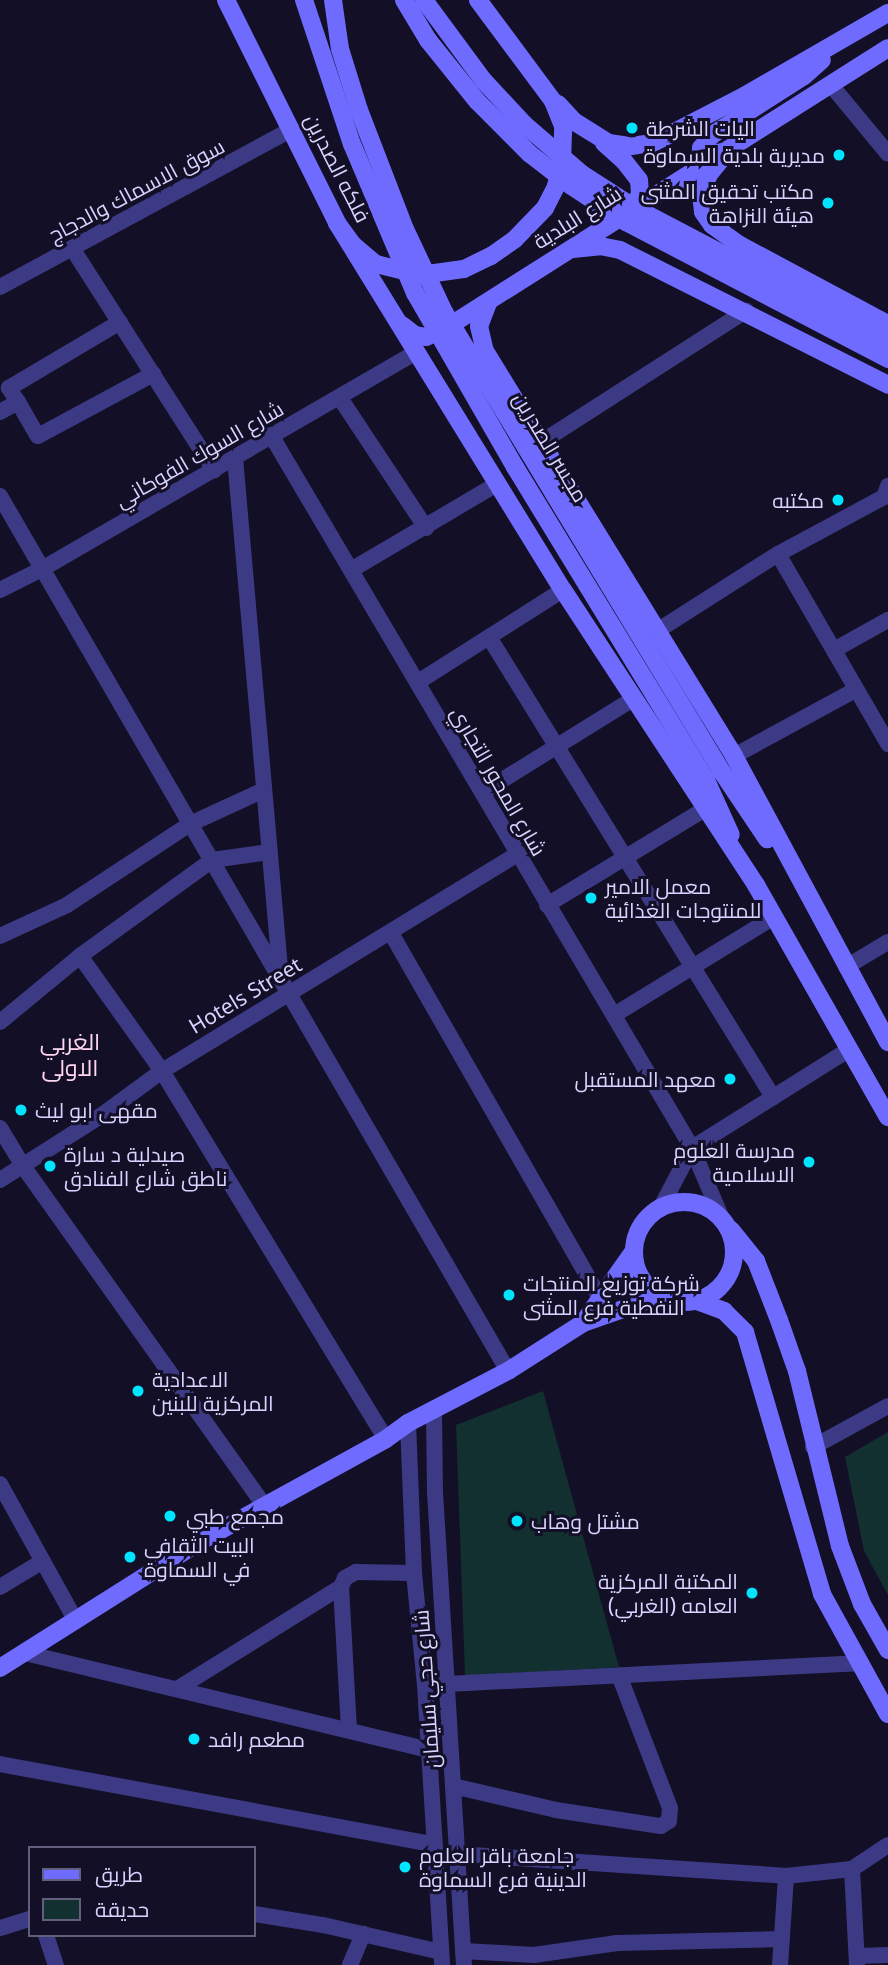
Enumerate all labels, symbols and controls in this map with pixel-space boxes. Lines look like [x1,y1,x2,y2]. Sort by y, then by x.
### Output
street label: فلكه الصدرين [300,109,376,227]
place label: اليات الشرطة [646,115,755,141]
marker: اليات الشرطة [624,120,640,136]
street label: سوق الاسماك والدجاج [44,133,228,247]
place label: مديرية بلدية السماوة [643,142,825,168]
marker: مديرية بلدية السماوة [831,147,847,163]
place label: مكتب تحقيق المثنى هيئة النزاهة [641,178,814,228]
street label: شارع البلدية [528,180,626,254]
marker: مكتب تحقيق المثنى هيئة النزاهة [820,195,836,211]
street label: مجسر الصدرين [508,388,594,506]
street label: شارع السوك الفوكاني [110,396,288,512]
place label: مكتبه [772,487,824,513]
marker: مكتبه [830,492,846,508]
street label: شارع المحور التجاري [446,702,552,860]
place label: معمل الامير للمنتوجات الغذائية [605,873,761,923]
marker: معمل الامير للمنتوجات الغذائية [583,890,599,906]
street label: Hotels Street [184,951,306,1039]
district label: الغربي الاولى [40,1027,100,1081]
place label: معهد المستقبل [575,1066,716,1092]
marker: معهد المستقبل [722,1071,738,1087]
place label: مقهى ابو ليث [35,1097,158,1123]
marker: مقهى ابو ليث [13,1102,29,1118]
place label: مدرسة العلوم الاسلامية [673,1137,795,1187]
place label: صيدلية د سارة ناطق شارع الفنادق [64,1141,227,1191]
marker: مدرسة العلوم الاسلامية [801,1154,817,1170]
marker: صيدلية د سارة ناطق شارع الفنادق [42,1158,58,1174]
place label: شركة توزيع المنتجات النفطية فرع المثنى [523,1270,700,1320]
marker: شركة توزيع المنتجات النفطية فرع المثنى [501,1287,517,1303]
place label: الاعدادية المركزية للبنين [152,1366,274,1416]
marker: الاعدادية المركزية للبنين [130,1383,146,1399]
place label: مجمع طبي [186,1503,284,1529]
marker: مجمع طبي [160,1506,180,1526]
place label: مشتل وهاب [531,1508,640,1534]
marker: مشتل وهاب [509,1513,525,1529]
place label: البيت الثقافي في السماوة [144,1532,255,1582]
marker: البيت الثقافي في السماوة [122,1549,138,1565]
place label: المكتبة المركزية العامه (الغربي) [598,1568,738,1618]
marker: المكتبة المركزية العامه (الغربي) [744,1585,760,1601]
street label: شارع حجي سليمان [408,1609,444,1769]
place label: مطعم رافد [208,1726,305,1752]
marker: مطعم رافد [186,1731,202,1747]
place label: جامعة باقر العلوم الدينية فرع السماوة [419,1842,587,1892]
legend [28,1846,256,1937]
marker: جامعة باقر العلوم الدينية فرع السماوة [397,1859,413,1875]
text: طريق [95,1860,143,1888]
text: حديقة [95,1895,149,1923]

